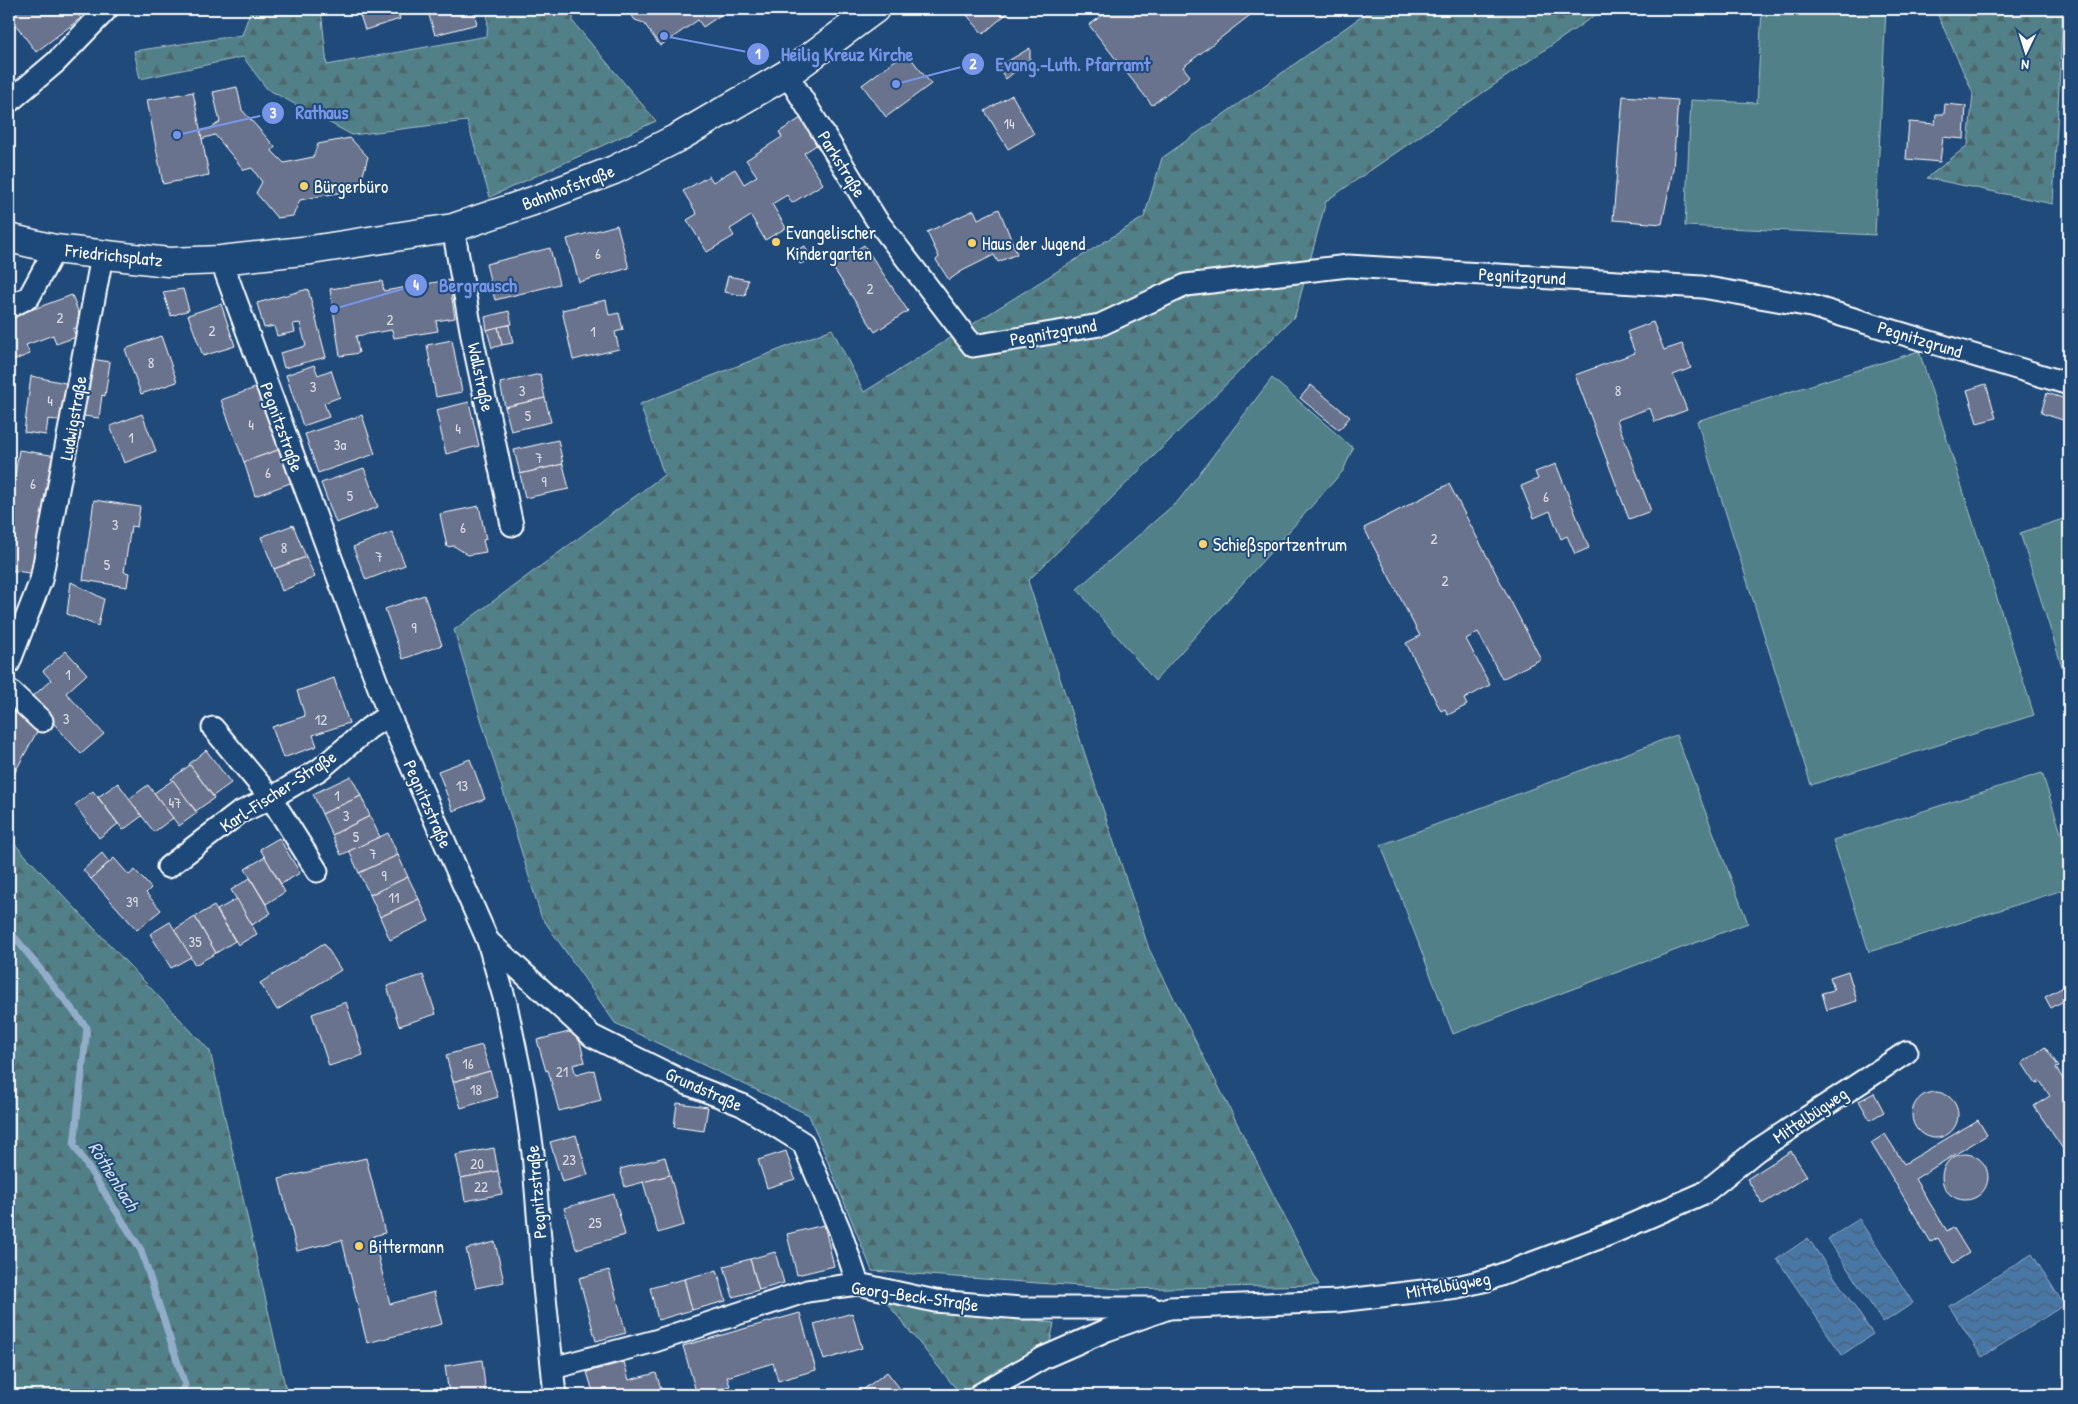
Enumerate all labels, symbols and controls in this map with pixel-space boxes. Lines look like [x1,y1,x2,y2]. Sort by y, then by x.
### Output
north arrow [2000,28,2050,78]
callout: Heilig Kreuz Kirche [746,37,923,71]
text: Heilig Kreuz Kirche [781,41,914,68]
text: 1 [755,43,761,64]
callout: Evang.-Luth. Pfarramt [960,47,1160,81]
text: Evang.-Luth. Pfarramt [996,51,1152,78]
text: 2 [969,53,977,74]
text: N [2020,56,2029,75]
callout: Rathaus [260,96,358,130]
text: Rathaus [296,99,349,125]
text: 3 [270,102,277,123]
house number: 14 [1003,113,1015,134]
street label: Parkstraße [812,126,872,202]
street label: Bahnhofstraße [518,158,618,216]
place label: Bürgerbüro [314,174,388,199]
marker: Bürgerbüro [298,180,310,192]
place label: Evangelischer Kindergarten [786,220,876,266]
place label: Haus der Jugend [982,231,1085,256]
marker: Evangelischer Kindergarten [770,236,782,248]
street label: Friedrichsplatz [63,237,164,273]
marker: Haus der Jugend [966,237,978,249]
house number: 6 [595,243,601,264]
street label: Pegnitzgrund [1478,261,1566,291]
callout: Bergrausch [404,268,527,302]
text: Bergrausch [439,272,517,299]
text: 4 [413,274,419,295]
house number: 2 [866,278,874,299]
house number: 2 [56,307,64,328]
house number: 2 [386,309,394,330]
street label: Pegnitzgrund [1008,312,1098,352]
street label: Pegnitzgrund [1875,314,1965,364]
house number: 2 [208,320,216,341]
house number: 1 [590,321,596,342]
street label: Wallstraße [462,340,500,414]
house number: 8 [148,352,154,373]
street label: Ludwigstraße [53,374,93,462]
house number: 3 [310,376,317,397]
street label: Pegnitzstraße [254,379,310,475]
house number: 3 [519,380,526,401]
house number: 8 [1615,380,1621,401]
house number: 4 [47,390,53,411]
house number: 5 [525,405,532,426]
house number: 4 [248,414,254,435]
house number: 4 [455,418,461,439]
house number: 1 [128,427,134,448]
house number: 3a [334,434,346,455]
house number: 7 [535,447,543,468]
house number: 6 [265,462,271,483]
house number: 9 [541,471,547,492]
house number: 6 [30,473,36,494]
house number: 5 [347,485,354,506]
house number: 6 [1543,486,1549,507]
house number: 3 [112,514,119,535]
house number: 6 [460,517,466,538]
house number: 2 [1430,528,1438,549]
place label: Schießsportzentrum [1213,532,1347,557]
house number: 8 [281,537,287,558]
marker: Schießsportzentrum [1197,538,1209,550]
house number: 7 [375,546,383,567]
house number: 5 [104,554,111,575]
house number: 2 [1441,570,1449,591]
house number: 9 [411,617,417,638]
house number: 1 [65,664,71,685]
house number: 3 [63,708,70,729]
house number: 12 [315,709,327,730]
street label: Karl-Fischer-Straße [215,744,341,838]
street label: Pegnitzstraße [398,756,458,852]
house number: 13 [456,775,468,796]
house number: 1 [334,785,340,806]
house number: 47 [168,792,182,813]
house number: 3 [343,805,350,826]
house number: 5 [353,826,360,847]
house number: 7 [369,843,377,864]
house number: 9 [381,865,387,886]
house number: 11 [389,887,399,908]
house number: 39 [126,891,139,912]
house number: 35 [188,931,202,952]
house number: 16 [462,1053,474,1074]
house number: 21 [556,1061,568,1082]
street label: Grundstraße [662,1061,746,1117]
house number: 18 [470,1079,482,1100]
street label: Mittelbügweg [1768,1081,1852,1149]
water label: Röthenbach [82,1136,147,1217]
street label: Pegnitzstraße [519,1144,553,1240]
house number: 23 [562,1149,576,1170]
house number: 20 [470,1153,484,1174]
house number: 22 [474,1176,488,1197]
house number: 25 [588,1212,602,1233]
place label: Bittermann [369,1234,444,1259]
marker: Bittermann [353,1240,365,1252]
street label: Mittelbügweg [1404,1265,1492,1305]
street label: Georg-Beck-Straße [850,1275,980,1317]

